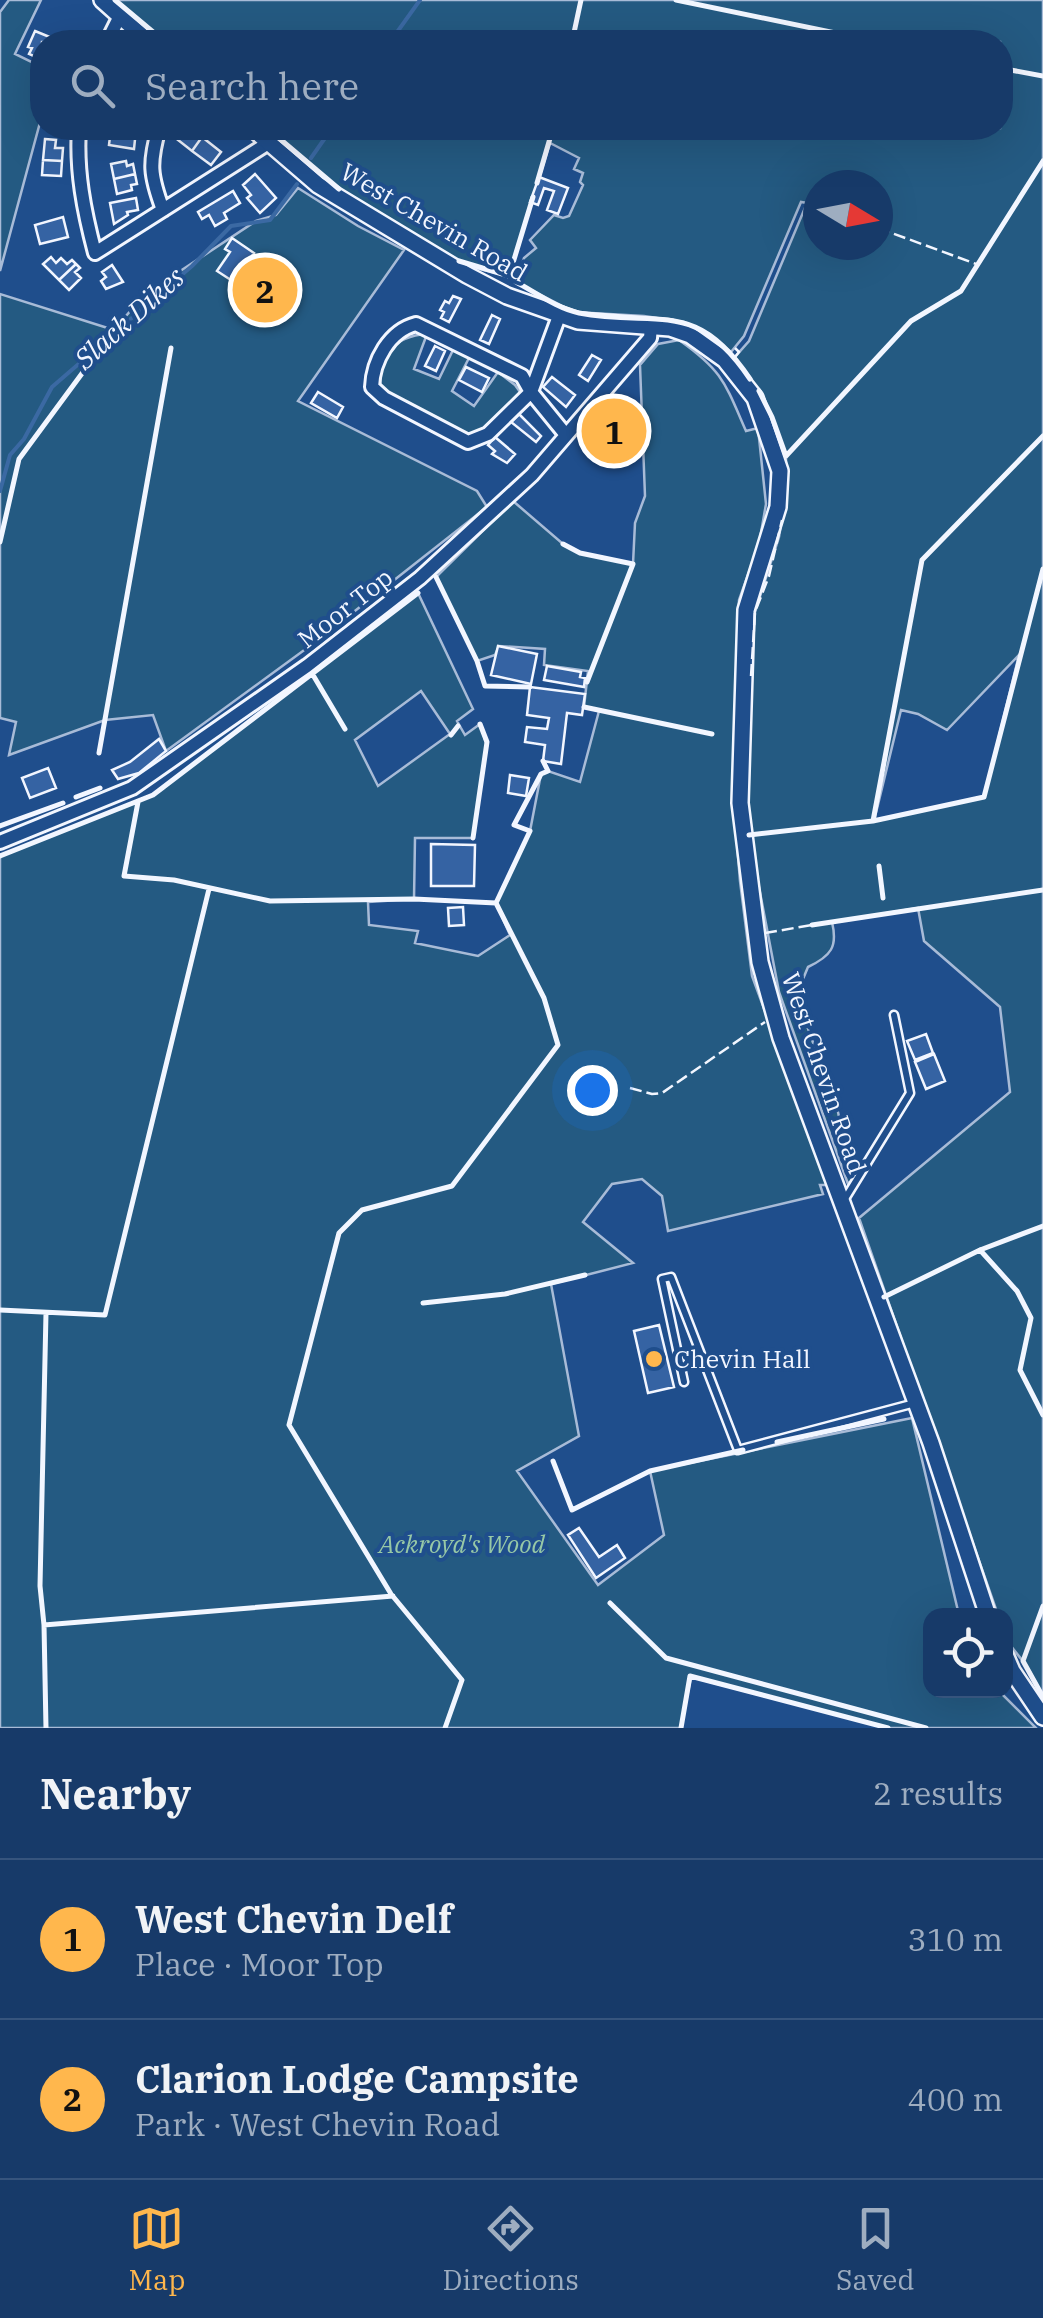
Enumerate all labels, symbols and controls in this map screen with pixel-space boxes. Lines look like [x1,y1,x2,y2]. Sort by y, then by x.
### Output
search box [30,30,1013,140]
icon: search [65,58,120,113]
text: Search here [145,61,359,110]
street label: West Chevin Road [335,155,534,289]
north arrow [803,170,893,260]
pin: 2 [232,252,298,328]
water label: Slack Dikes [65,258,192,378]
pin: 1 [582,394,646,468]
street label: Moor Top [291,560,399,655]
street label: West Chevin Road [775,968,874,1178]
your location [567,1065,618,1116]
place label: Chevin Hall [674,1342,811,1375]
marker: Chevin Hall [643,1348,665,1370]
park label: Ackroyd's Wood [377,1527,546,1560]
map controls [923,1608,1013,1698]
button: locate [923,1608,1013,1698]
text: Nearby [40,1766,191,1821]
text: 2 results [873,1772,1003,1814]
text: West Chevin Delf [135,1894,452,1943]
text: 1 [63,1918,82,1960]
text: 310 m [907,1918,1003,1960]
text: Place · Moor Top [135,1943,384,1985]
text: Clarion Lodge Campsite [135,2054,579,2103]
text: 2 [63,2078,82,2120]
text: 400 m [907,2078,1003,2120]
text: Park · West Chevin Road [135,2103,500,2145]
tab: Map [129,2201,185,2298]
tab: Directions [442,2201,579,2298]
tab: Saved [836,2201,914,2298]

